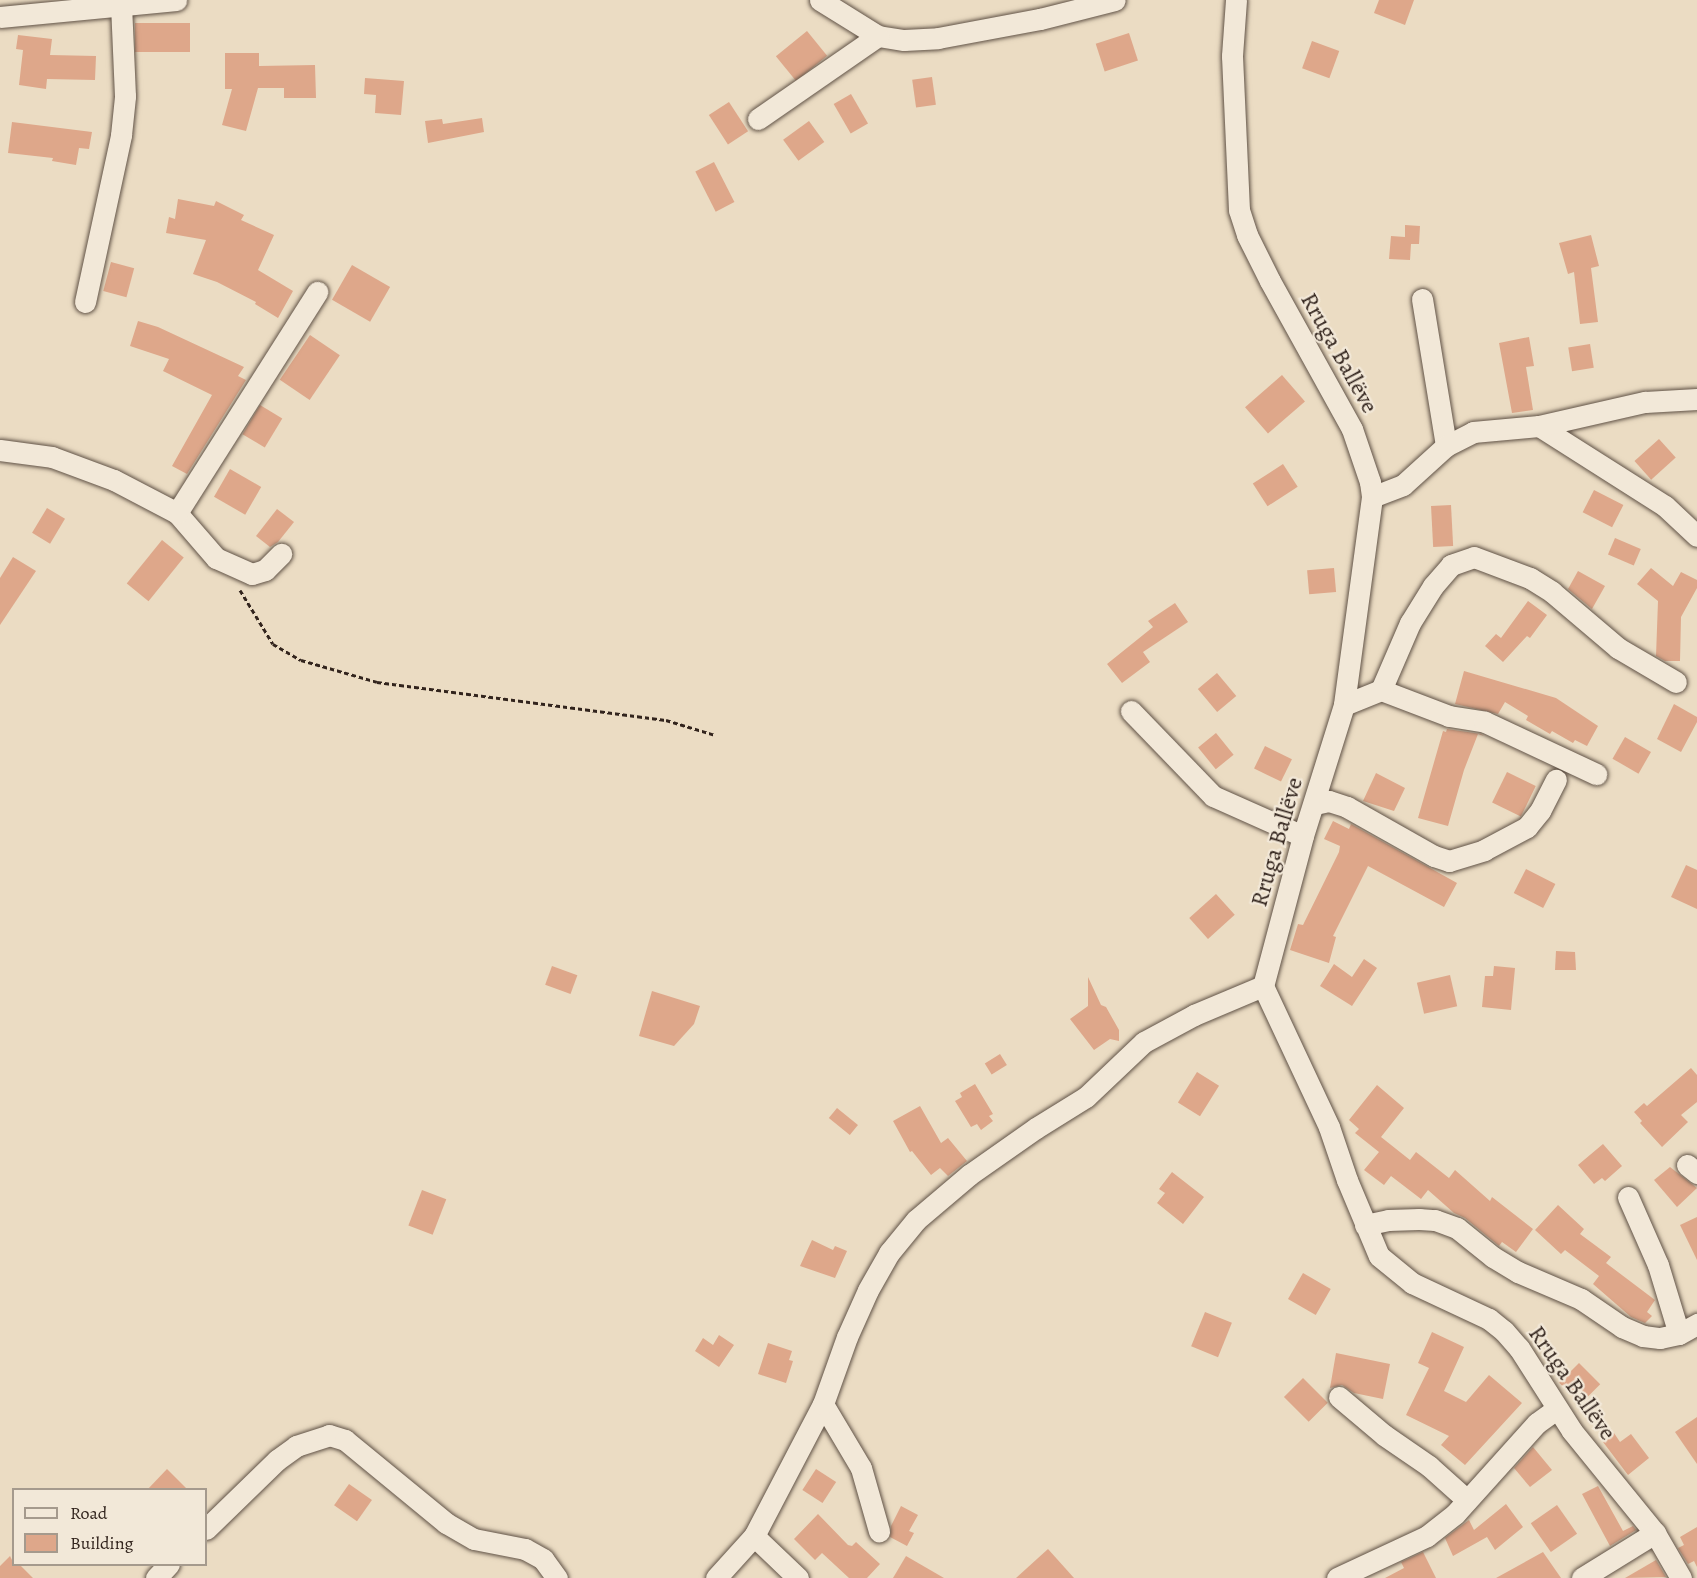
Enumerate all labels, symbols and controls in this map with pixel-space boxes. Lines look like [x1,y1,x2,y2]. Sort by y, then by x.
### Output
street label: Rruga Ballëve [1294,288,1384,418]
street label: Rruga Ballëve [1245,774,1309,910]
street label: Rruga Ballëve [1522,1320,1622,1446]
legend [12,1488,207,1566]
text: Road [70,1501,107,1525]
text: Building [70,1531,134,1555]

